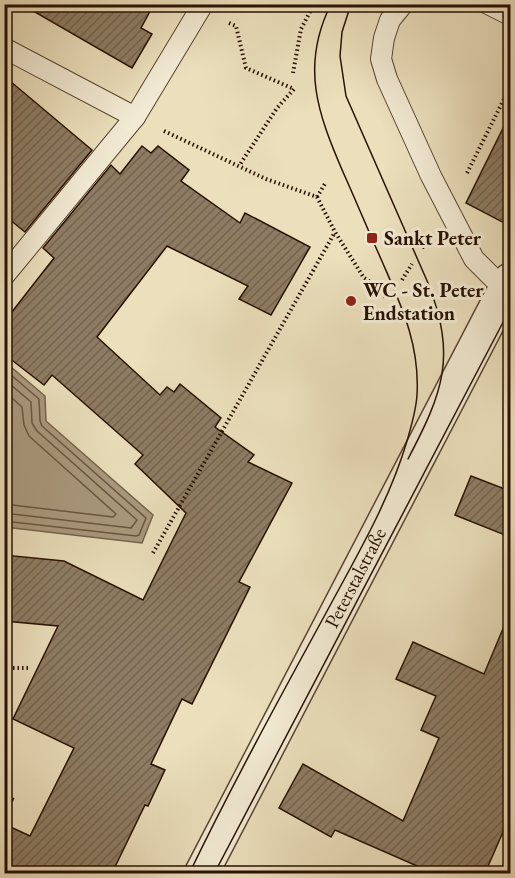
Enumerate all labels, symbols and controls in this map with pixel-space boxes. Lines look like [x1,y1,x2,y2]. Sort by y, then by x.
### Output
place label: Sankt Peter [384,225,482,251]
marker: Sankt Peter [365,231,379,245]
place label: WC - St. Peter Endstation [363,277,484,326]
marker: WC - St. Peter Endstation [344,294,358,308]
street label: Peterstalstraße [318,523,392,632]

